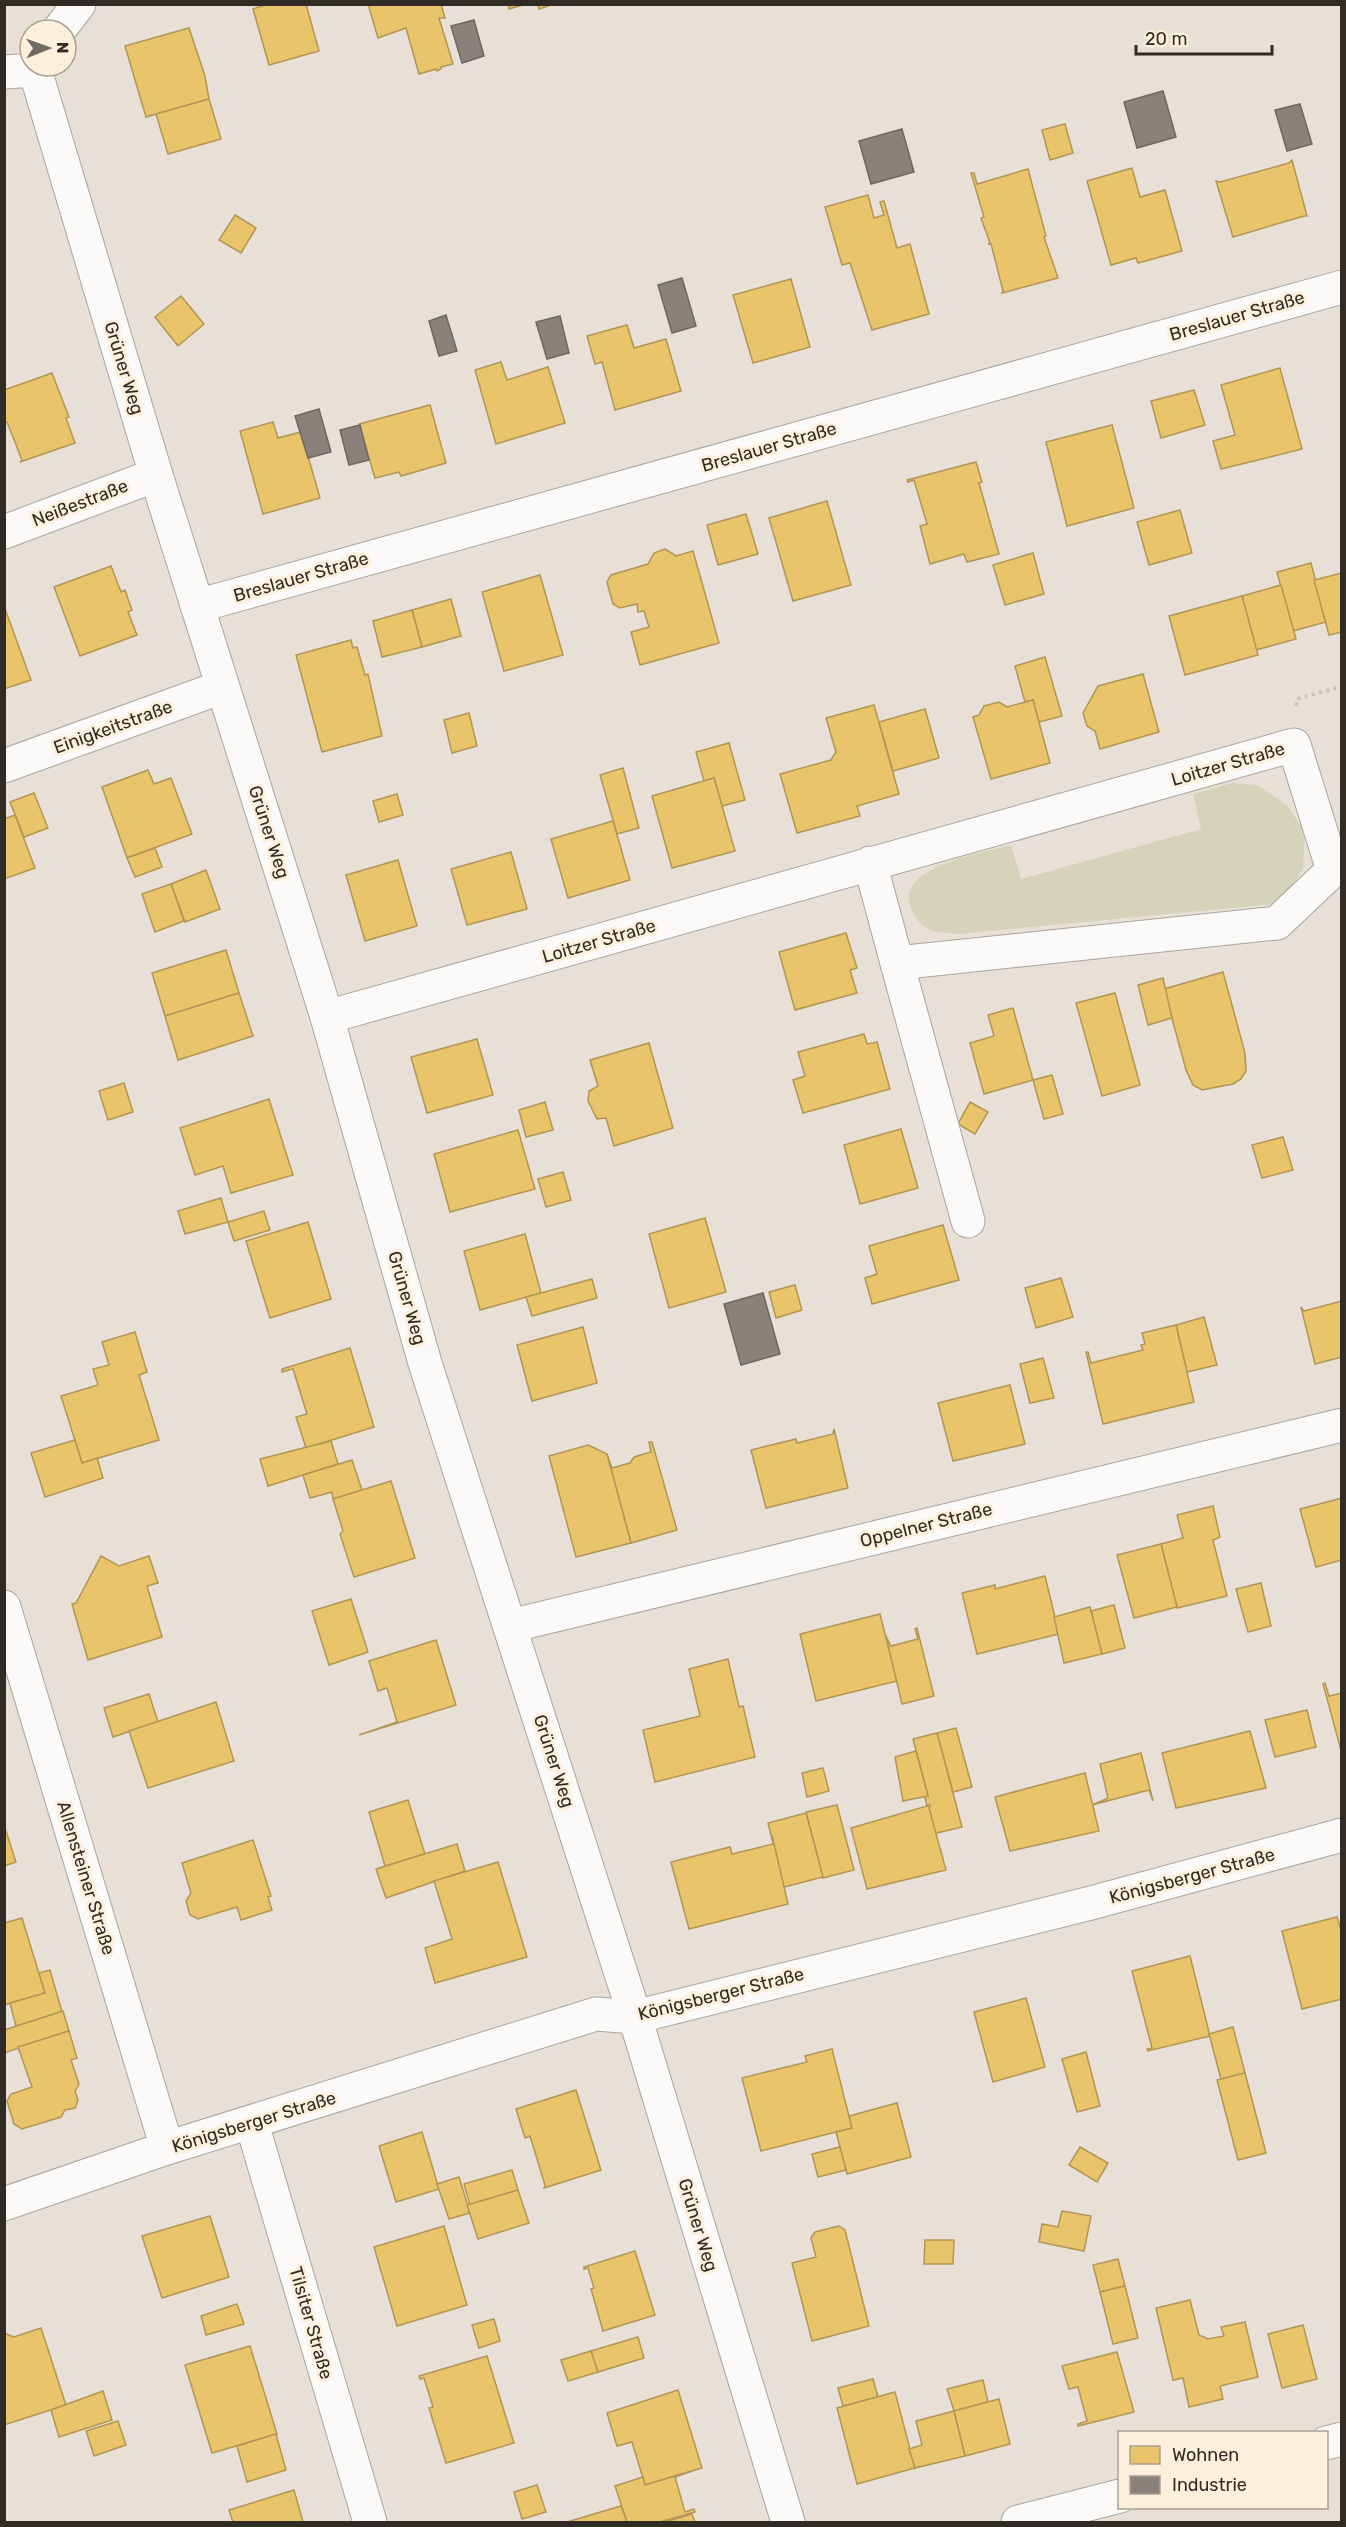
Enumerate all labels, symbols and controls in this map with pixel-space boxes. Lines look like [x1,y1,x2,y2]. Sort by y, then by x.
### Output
north arrow [18,18,78,78]
scale bar [1136,18,1272,56]
text: 20 m [1145,28,1187,50]
text: N [53,42,72,54]
street label: Breslauer Straße [1167,286,1307,346]
street label: Grüner Weg [99,319,149,417]
street label: Breslauer Straße [699,417,839,477]
street label: Neißestraße [29,475,131,531]
street label: Breslauer Straße [231,547,371,607]
street label: Einigkeitstraße [50,695,176,759]
street label: Loitzer Straße [1169,737,1287,791]
street label: Grüner Weg [244,783,294,881]
street label: Loitzer Straße [540,914,658,968]
street label: Grüner Weg [383,1249,431,1347]
street label: Oppelner Straße [858,1498,994,1552]
street label: Grüner Weg [529,1712,579,1810]
street label: Allensteiner Straße [52,1798,120,1958]
street label: Königsberger Straße [1107,1843,1277,1909]
street label: Königsberger Straße [636,1963,806,2025]
street label: Königsberger Straße [169,2087,339,2157]
street label: Grüner Weg [673,2176,723,2274]
street label: Tilsiter Straße [284,2264,338,2382]
legend [1118,2431,1328,2509]
text: Wohnen [1172,2444,1239,2466]
text: Industrie [1172,2474,1247,2496]

